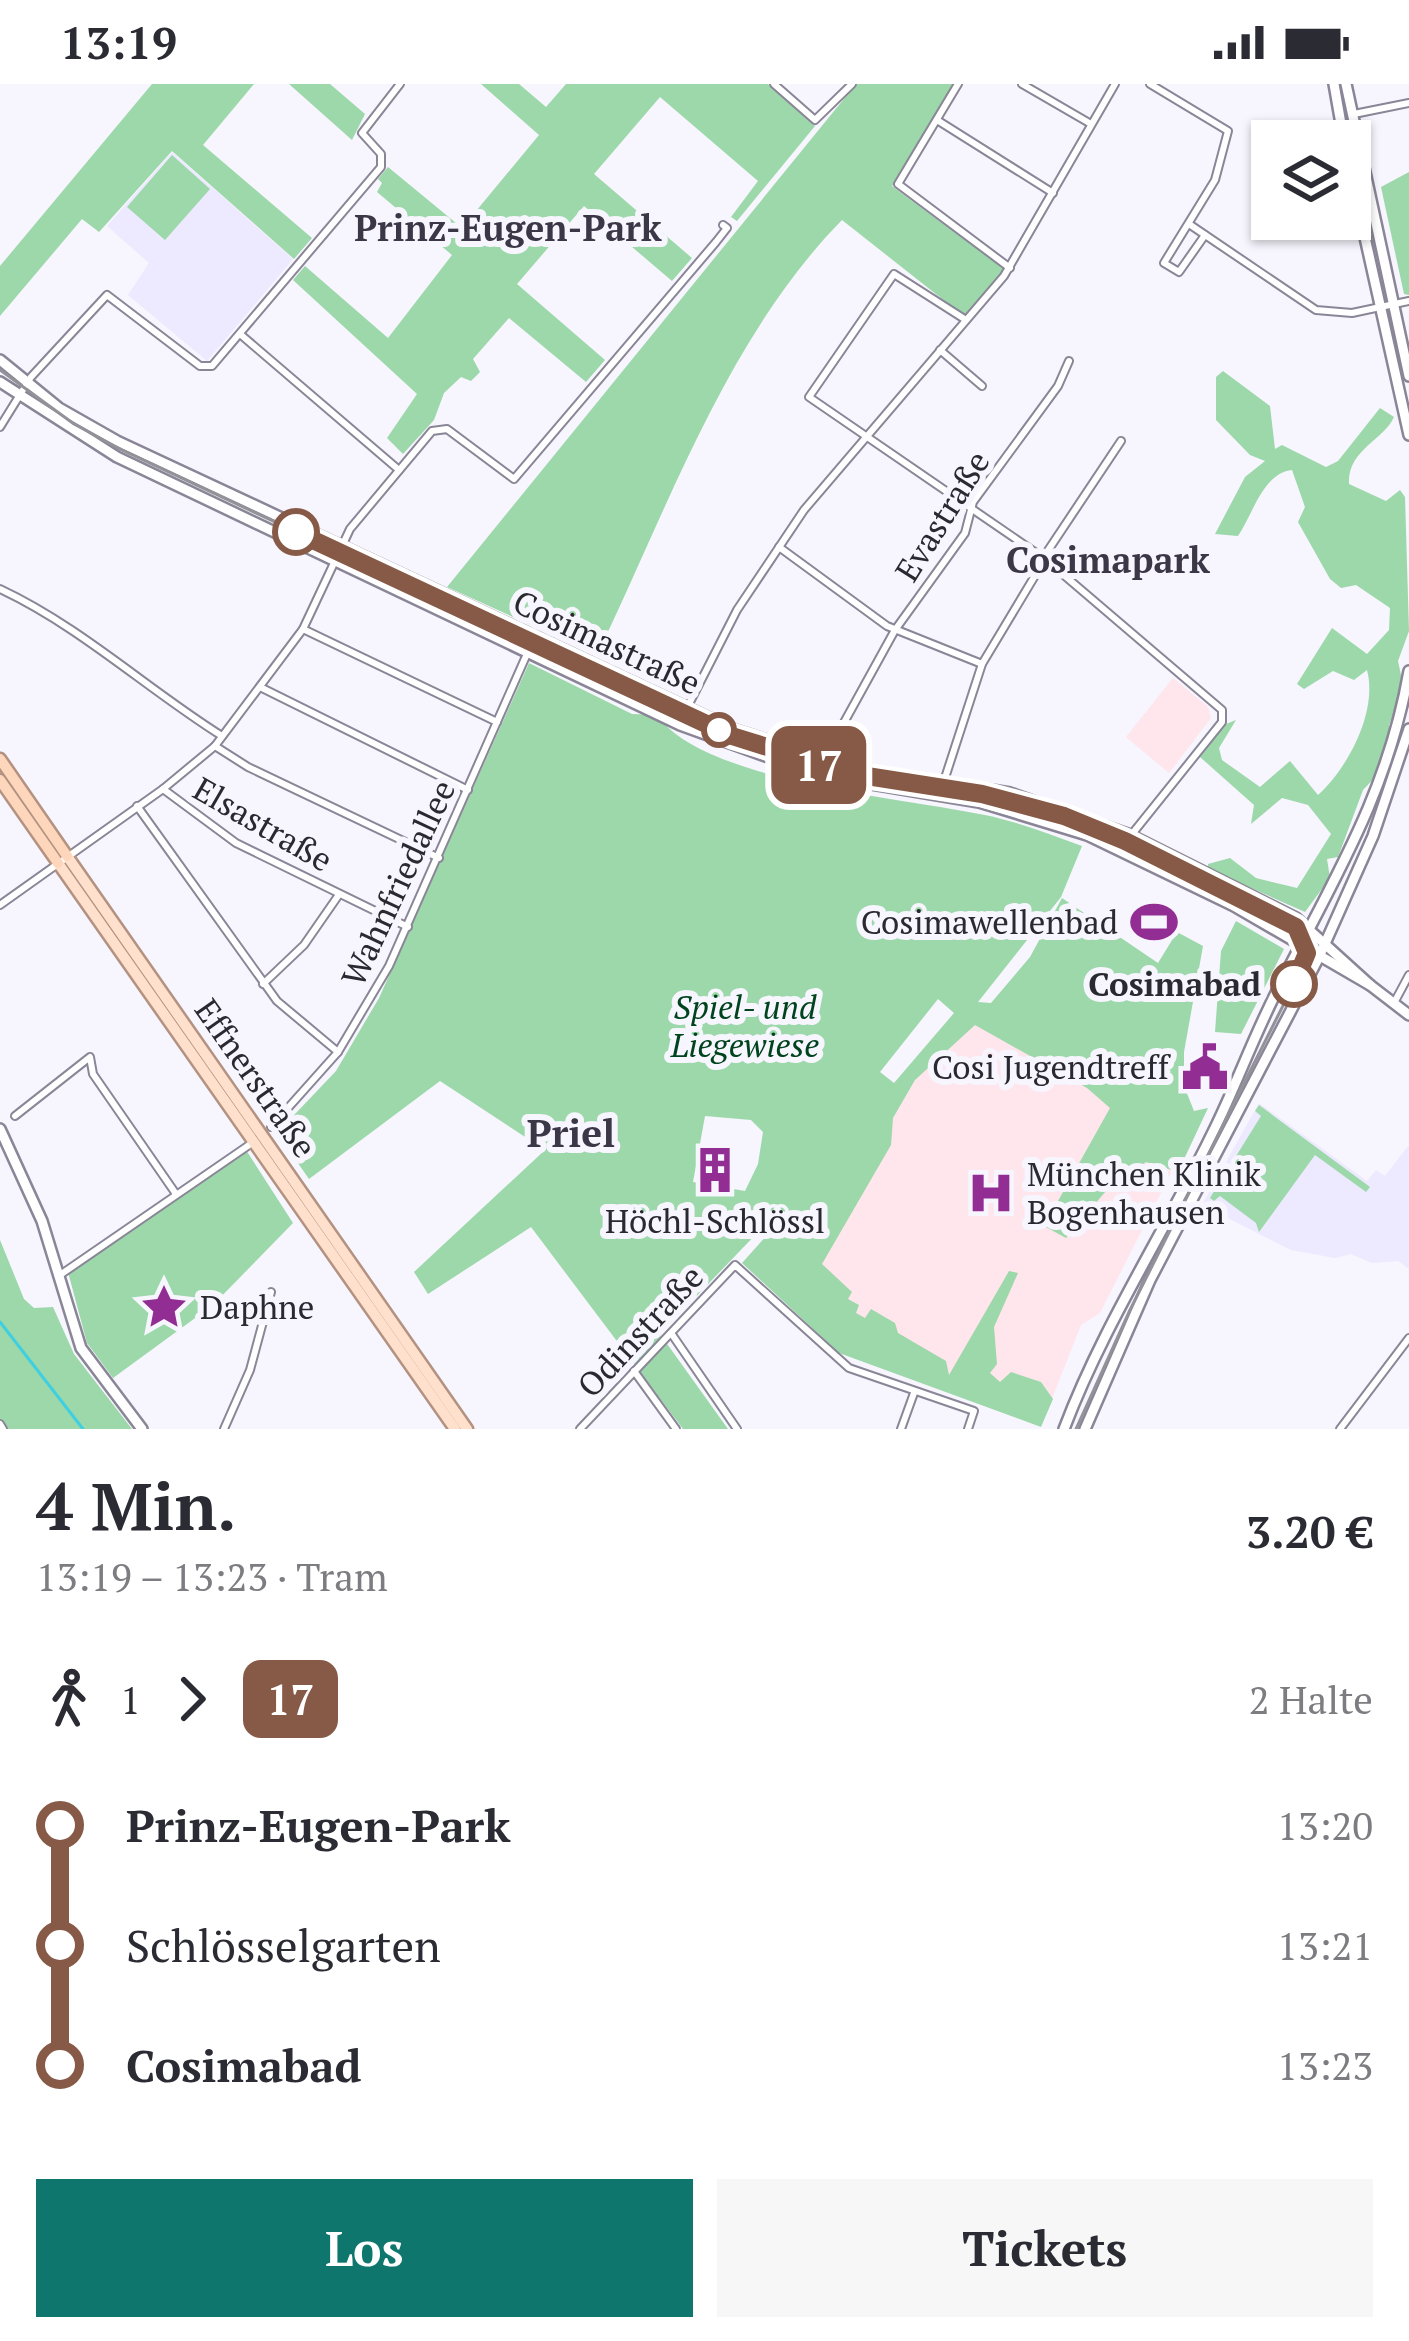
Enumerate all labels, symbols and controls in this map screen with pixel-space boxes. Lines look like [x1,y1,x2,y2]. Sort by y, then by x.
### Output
text: 13:19 [60,12,177,72]
map controls [1251,120,1371,240]
button: layers [1251,120,1371,240]
district label: Prinz-Eugen-Park [354,204,662,251]
street label: Evastraße [885,442,999,589]
unlabelled marker [274,510,318,554]
district label: Cosimapark [1006,536,1210,583]
street label: Cosimastraße [507,579,708,704]
unlabelled marker [703,714,735,746]
line badge: 17 [765,726,873,804]
text: 17 [795,737,843,793]
street label: Elsastraße [186,767,341,881]
street label: Wahnfriedallee [331,773,464,993]
sports icon: Cosimawellenbad [1129,897,1179,947]
place label: Cosimawellenbad [861,900,1118,943]
place label: Cosimabad [1088,962,1261,1005]
marker: Cosimabad [1272,962,1316,1006]
park label: Spiel- und Liegewiese [670,985,819,1066]
street label: Effnerstraße [186,990,327,1165]
public building icon: Cosi Jugendtreff [1180,1042,1230,1092]
place label: Cosi Jugendtreff [932,1045,1172,1088]
district label: Priel [527,1106,615,1158]
building icon: Höchl-Schlössl [690,1145,740,1195]
place label: München Klinik Bogenhausen [1027,1152,1262,1233]
hospital icon: München Klinik Bogenhausen [966,1168,1016,1218]
place label: Höchl-Schlössl [605,1199,825,1242]
street label: Odinstraße [567,1255,712,1406]
place icon: Daphne [139,1282,189,1332]
place label: Daphne [200,1285,314,1328]
text: 4 Min. [36,1461,236,1549]
text: 3.20 € [1246,1501,1373,1561]
text: 13:19 – 13:23 · Tram [36,1550,388,1602]
icon: walk [36,1666,102,1732]
icon: forward [159,1666,225,1732]
text: 17 [267,1671,314,1727]
text: 1 [120,1673,141,1725]
text: 2 Halte [1249,1673,1373,1725]
text: Prinz-Eugen-Park [126,1795,510,1855]
text: 13:20 [1277,1799,1373,1851]
text: Schlösselgarten [126,1915,441,1975]
text: 13:21 [1277,1919,1373,1971]
text: Cosimabad [126,2035,362,2095]
text: 13:23 [1277,2039,1373,2091]
button: Los [36,2179,693,2317]
button: Tickets [717,2179,1373,2317]

